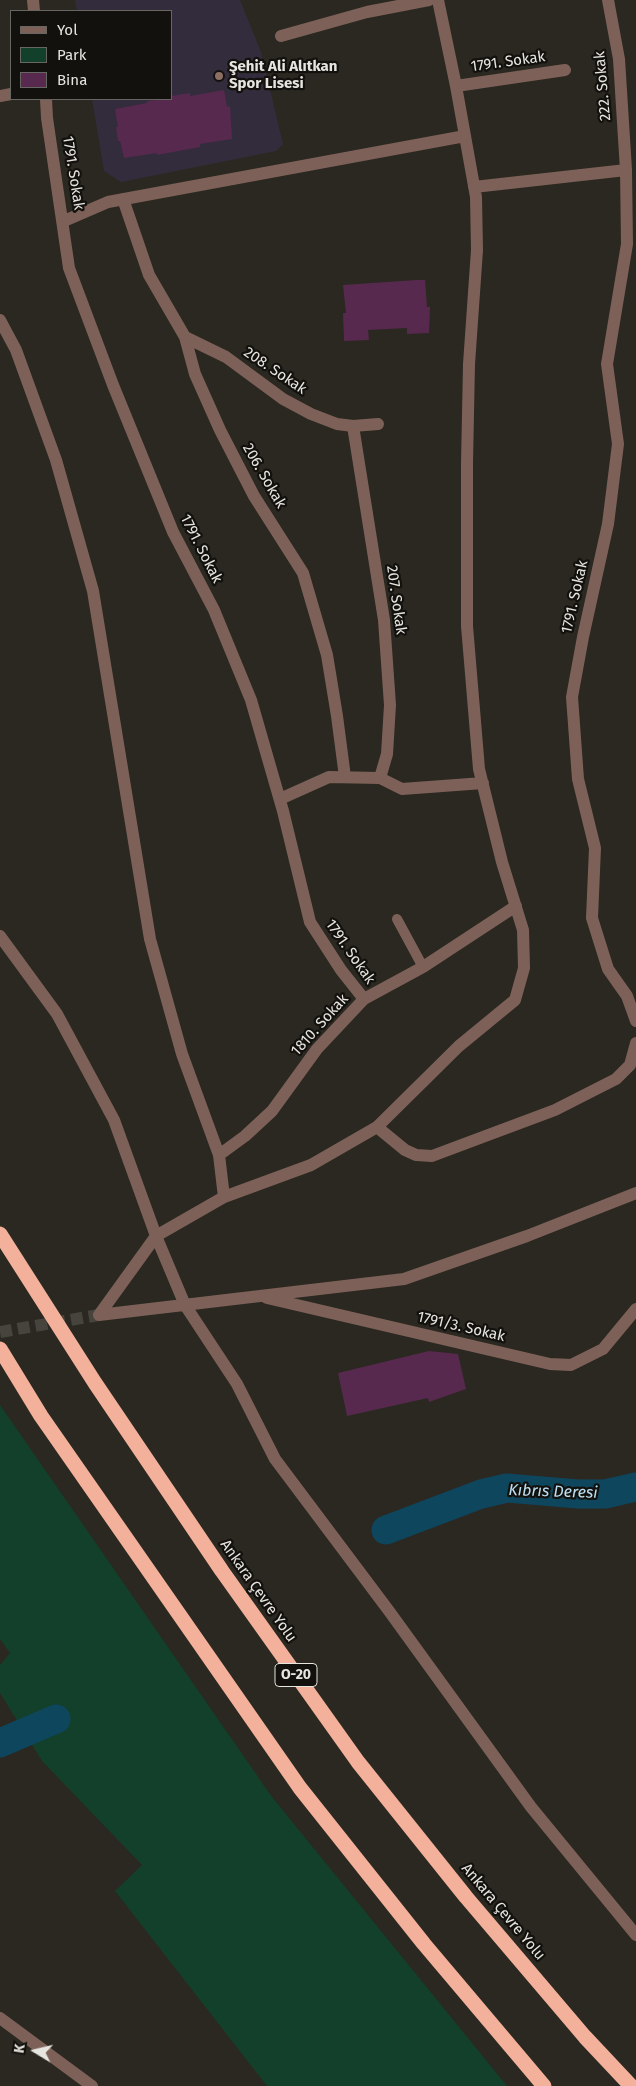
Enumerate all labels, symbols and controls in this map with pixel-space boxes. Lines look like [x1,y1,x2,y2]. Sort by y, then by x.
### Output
legend [10,10,172,100]
text: Yol [57,21,78,39]
text: Park [57,46,87,64]
street label: 1791. Sokak [470,48,546,76]
street label: 222. Sokak [591,50,615,122]
place label: Şehit Ali Alıtkan Spor Lisesi [229,58,337,93]
marker: Şehit Ali Alıtkan Spor Lisesi [213,70,225,82]
text: Bina [57,71,87,89]
street label: 1791. Sokak [58,135,88,211]
street label: 208. Sokak [240,343,310,399]
street label: 206. Sokak [238,440,290,512]
street label: 1791. Sokak [176,512,226,586]
street label: 1791. Sokak [558,559,592,635]
street label: 207. Sokak [382,564,410,636]
street label: 1791. Sokak [321,916,379,988]
street label: 1810. Sokak [288,990,352,1060]
street label: 1791/3. Sokak [415,1308,507,1346]
water label: Kıbrıs Deresi [508,1481,598,1503]
street label: Ankara Çevre Yolu [216,1536,300,1646]
road number: O-20 [275,1664,317,1686]
street label: Ankara Çevre Yolu [457,1860,549,1964]
north arrow [10,2026,60,2076]
text: K [11,2043,29,2054]

